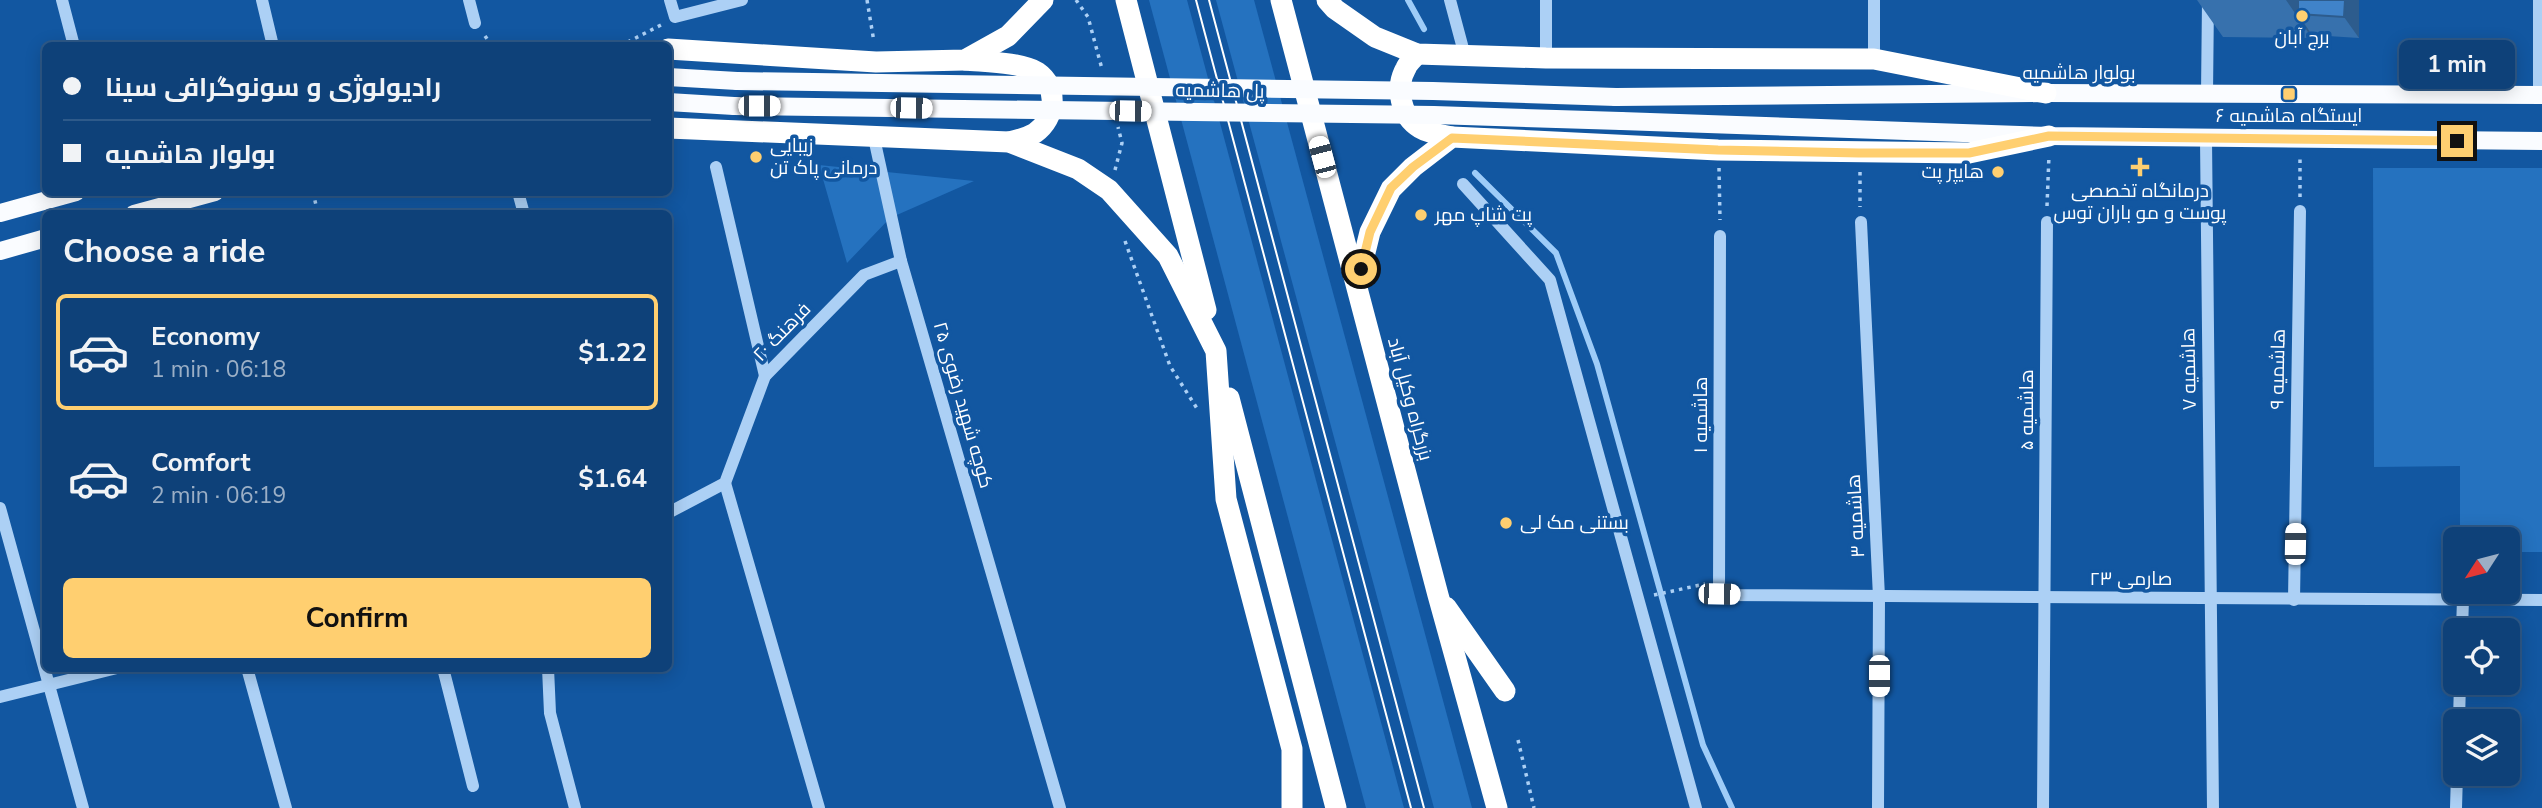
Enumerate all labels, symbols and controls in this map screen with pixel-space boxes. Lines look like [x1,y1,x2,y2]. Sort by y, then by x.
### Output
marker: برج آبان [2294,8,2310,24]
place label: برج آبان [2274,25,2330,51]
callout: 1 min [2399,40,2515,88]
text: 1 min [2427,49,2487,80]
street label: بولوار هاشمیه [2022,60,2136,86]
text: رادیولوژی و سونوگرافی سینا [105,70,441,105]
street label: پل هاشمیه [1175,77,1265,105]
marker: ایستگاه هاشمیه ۶ [2281,86,2297,102]
car [739,96,781,117]
car [890,97,933,119]
car [1109,100,1152,122]
place label: ایستگاه هاشمیه ۶ [2216,103,2362,129]
route end [2441,125,2473,157]
place label: زیبایی درمانی پاک تن [770,133,878,181]
car [1307,134,1338,180]
text: بولوار هاشمیه [105,137,275,172]
marker: زیبایی درمانی پاک تن [748,149,764,165]
marker: درمانگاه تخصصی پوست و مو باران توس [2130,157,2150,177]
place label: هایپر پت [1921,159,1984,185]
marker: هایپر پت [1990,164,2006,180]
place label: درمانگاه تخصصی پوست و مو باران توس [2054,178,2226,226]
place label: پت شاپ مهر [1434,202,1532,228]
marker: پت شاپ مهر [1413,207,1429,223]
text: Choose a ride [63,230,265,273]
route start [1345,253,1377,285]
street label: فرهنگ ۲۰ [747,297,817,367]
text: Economy [151,319,260,354]
street label: کوچه شهید رضوی ۲۵ [927,319,999,491]
icon: car [67,321,130,384]
street label: هاشمیه ۷ [2175,327,2203,411]
street label: هاشمیه ۹ [2264,328,2292,410]
text: $1.22 [578,335,647,370]
street label: بزرگراه وکیل آباد [1381,335,1439,463]
text: 1 min · 06:18 [151,354,286,385]
street label: هاشمیه ۵ [2014,369,2040,451]
street label: هاشمیه ۱ [1688,377,1714,453]
text: Comfort [151,445,251,480]
icon: car [67,447,130,510]
text: $1.64 [578,461,647,496]
street label: هاشمیه ۳ [1841,474,1871,558]
text: 2 min · 06:19 [151,480,286,511]
place label: بستنی مک لی [1520,510,1629,536]
marker: بستنی مک لی [1498,515,1514,531]
car [2285,523,2306,565]
north arrow [2443,527,2520,604]
map controls [2443,527,2520,786]
street label: صارمی ۲۳ [2090,566,2172,592]
button: Confirm [63,578,651,658]
car [1698,583,1741,605]
button: locate [2443,618,2520,695]
car [1869,655,1890,697]
button: layers [2443,709,2520,786]

